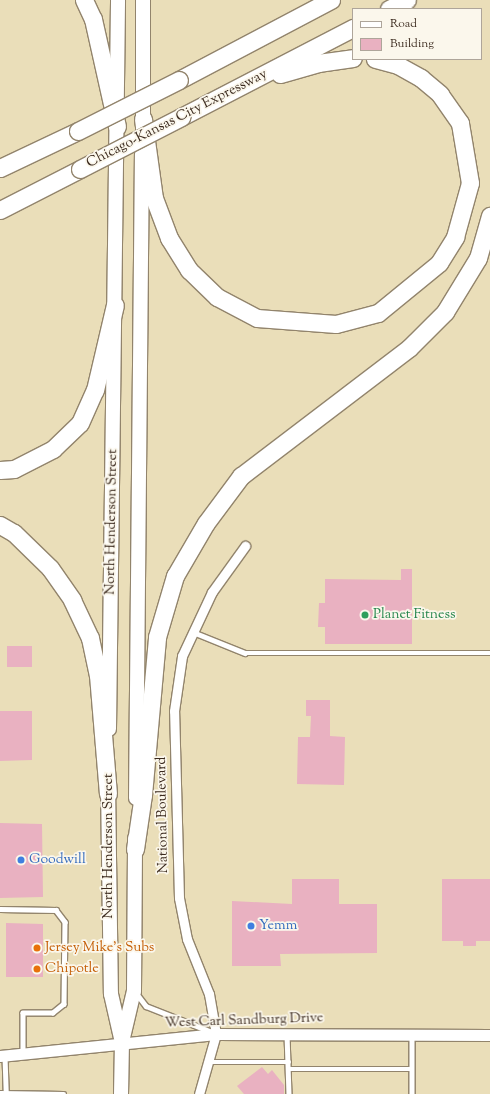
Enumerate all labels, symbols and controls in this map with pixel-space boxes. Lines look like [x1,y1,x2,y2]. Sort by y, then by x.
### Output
legend [352,8,482,60]
text: Road [390,15,417,33]
text: Building [390,35,434,53]
street label: Chicago-Kansas City Expressway [84,66,270,172]
street label: North Henderson Street [102,449,122,595]
place label: Planet Fitness [373,607,456,623]
marker: Planet Fitness [360,610,370,620]
street label: National Boulevard [154,756,172,874]
street label: North Henderson Street [101,773,117,919]
place label: Goodwill [29,852,86,868]
marker: Goodwill [16,855,26,865]
place label: Yemm [259,918,297,934]
marker: Yemm [246,921,256,931]
place label: Jersey Mike's Subs [45,940,154,956]
marker: Jersey Mike's Subs [32,943,42,953]
place label: Chipotle [45,961,99,977]
marker: Chipotle [32,964,42,974]
street label: West Carl Sandburg Drive [164,1010,324,1032]

